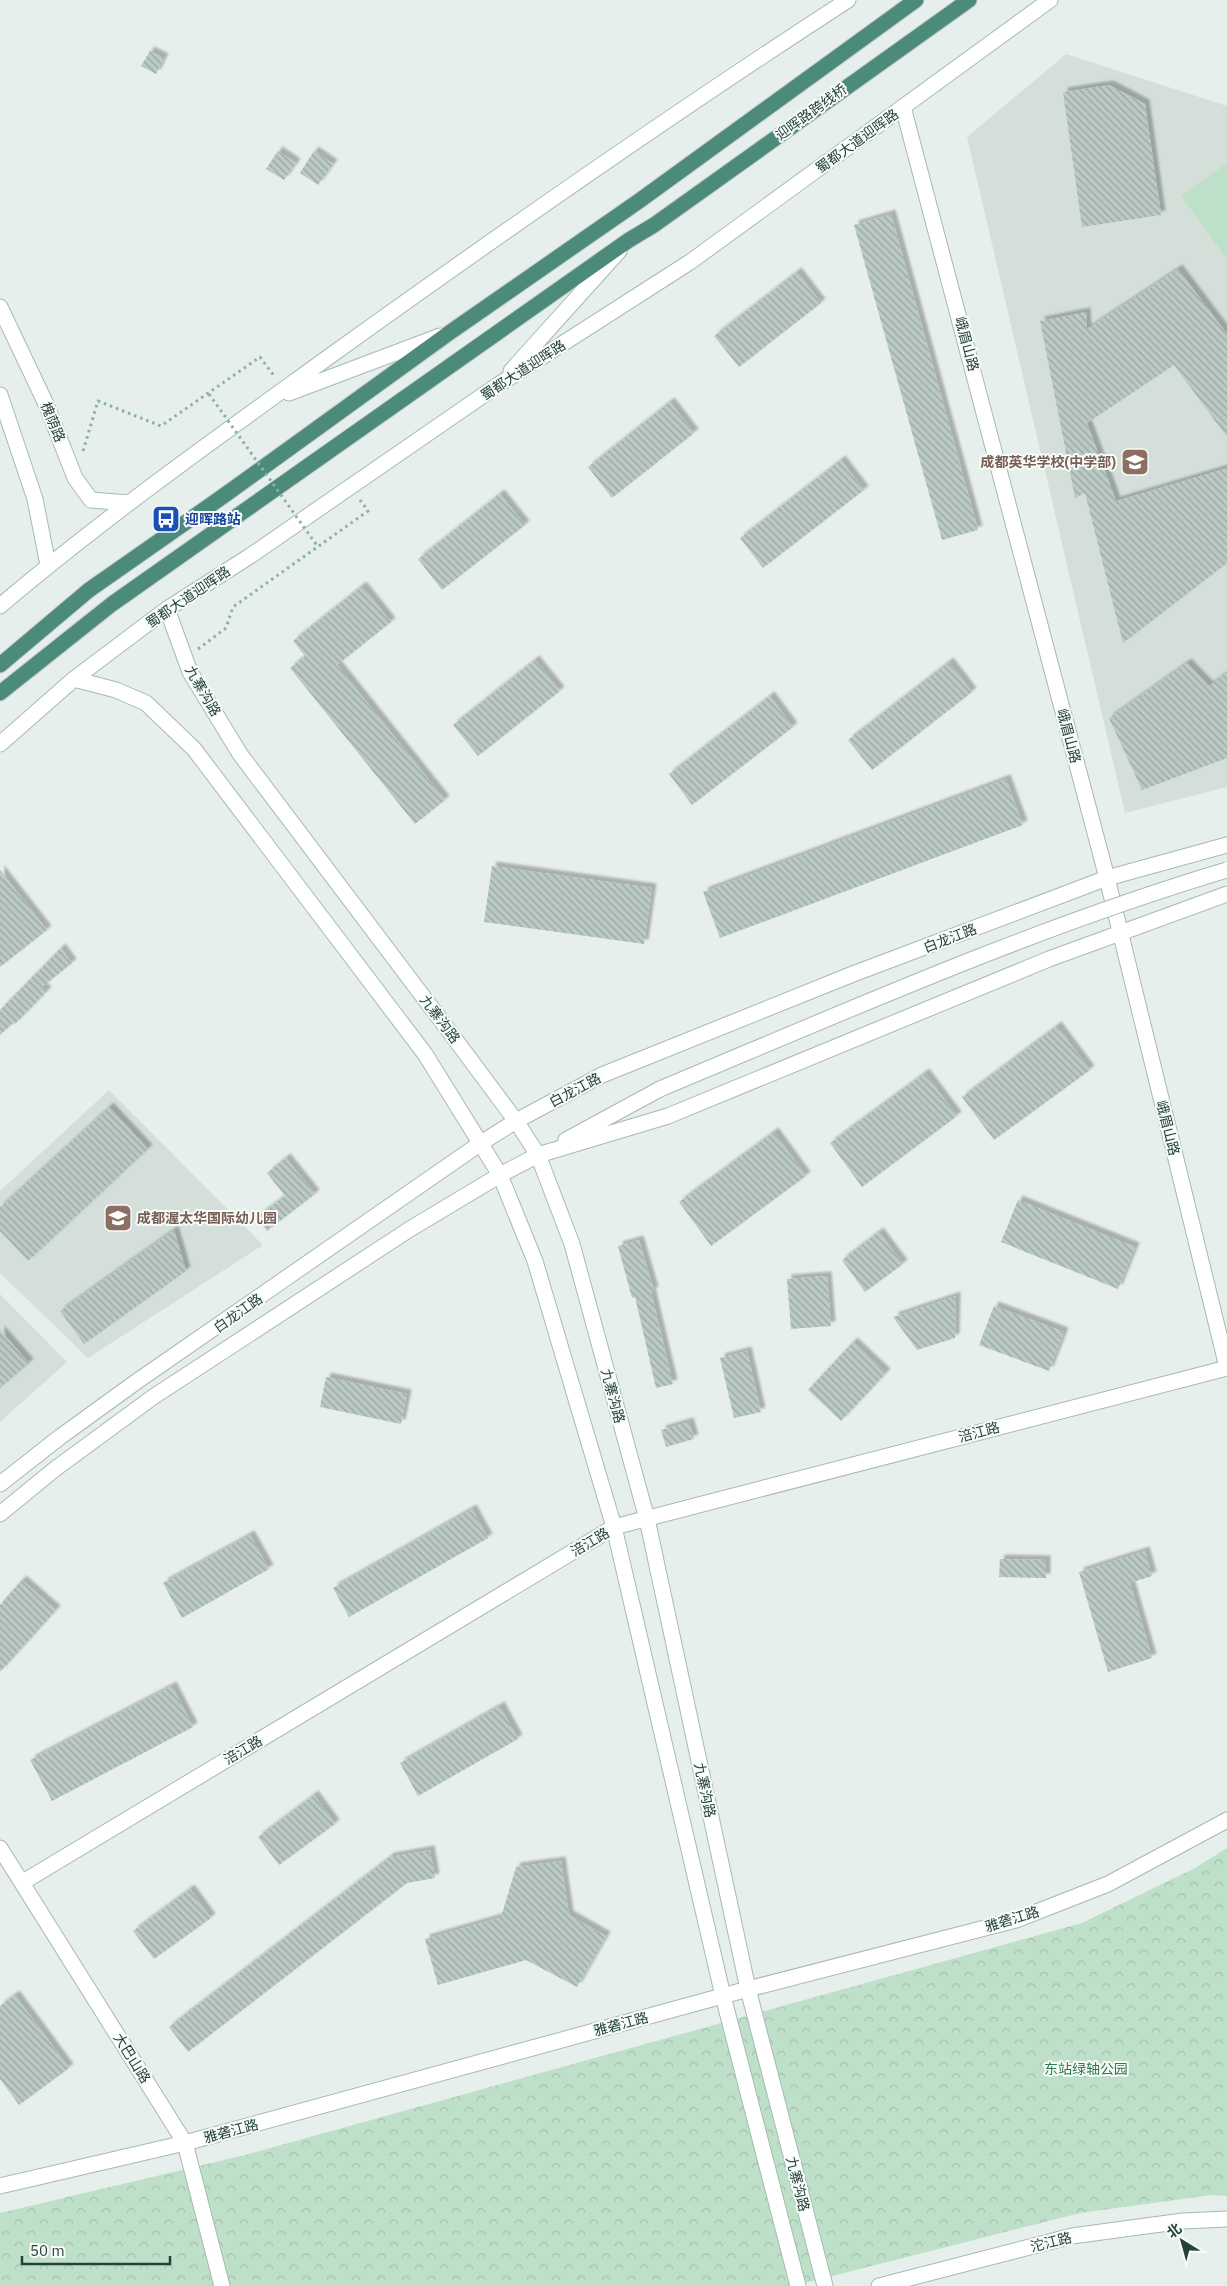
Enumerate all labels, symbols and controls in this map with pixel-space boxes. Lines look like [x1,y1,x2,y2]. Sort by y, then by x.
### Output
street label: 迎晖路跨线桥 [772,80,850,144]
street label: 蜀都大道迎晖路 [812,105,902,177]
street label: 峨眉山路 [951,315,983,373]
street label: 蜀都大道迎晖路 [477,336,569,404]
street label: 槐荫路 [37,399,69,445]
school or university icon: 成都英华学校(中学部) [1120,447,1150,477]
place label: 成都英华学校(中学部) [981,453,1116,471]
bus stop icon: 迎晖路站 [151,504,181,534]
place label: 迎晖路站 [185,510,241,528]
street label: 蜀都大道迎晖路 [142,562,234,632]
street label: 九寨沟路 [181,662,225,720]
street label: 峨眉山路 [1053,707,1085,765]
street label: 白龙江路 [921,920,979,956]
street label: 九寨沟路 [416,991,464,1047]
street label: 白龙江路 [546,1069,604,1111]
street label: 峨眉山路 [1152,1099,1184,1157]
school or university icon: 成都渥太华国际幼儿园 [103,1203,133,1233]
place label: 成都渥太华国际幼儿园 [137,1209,277,1227]
street label: 白龙江路 [210,1290,266,1336]
street label: 九寨沟路 [597,1367,629,1425]
street label: 涪江路 [956,1418,1002,1446]
street label: 涪江路 [567,1523,613,1561]
street label: 涪江路 [220,1731,266,1769]
street label: 九寨沟路 [690,1761,720,1819]
street label: 雅砻江路 [983,1902,1041,1936]
street label: 雅砻江路 [592,2008,650,2040]
street label: 大巴山路 [110,2029,154,2087]
park label: 东站绿轴公园 [1044,2060,1128,2078]
street label: 雅砻江路 [202,2115,260,2147]
street label: 九寨沟路 [782,2155,814,2213]
north arrow [1157,2216,1207,2266]
text: 北 [1163,2219,1185,2242]
street label: 沱江路 [1028,2228,1074,2256]
scale bar [22,2234,170,2266]
text: 50 m [30,2241,65,2260]

